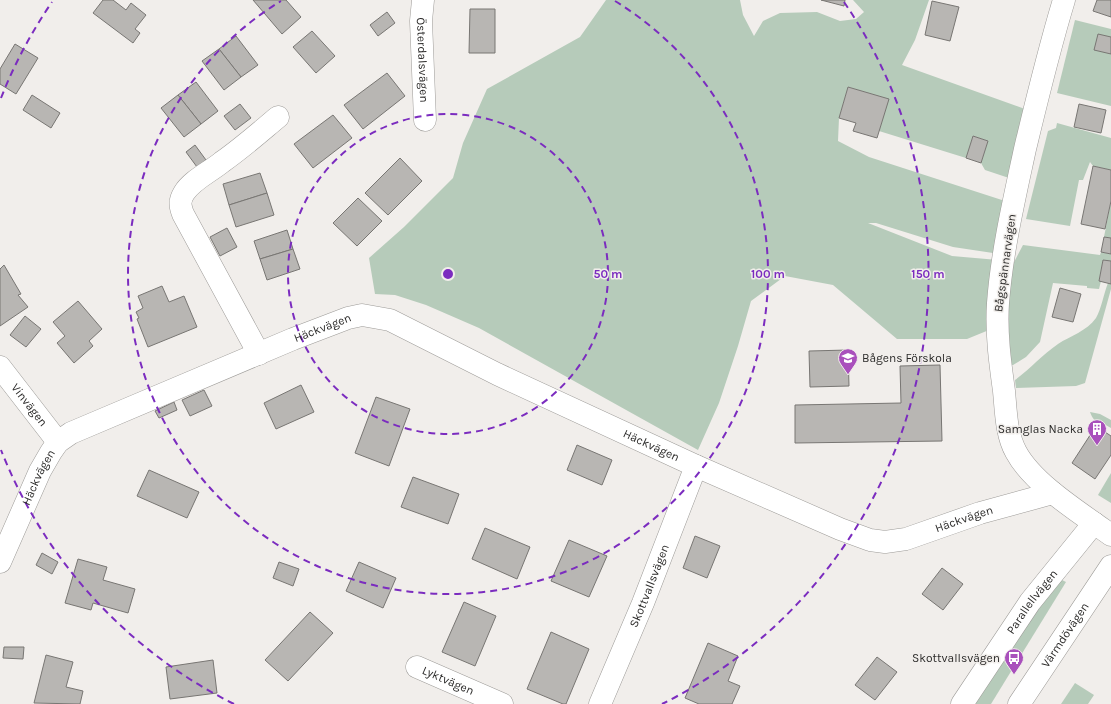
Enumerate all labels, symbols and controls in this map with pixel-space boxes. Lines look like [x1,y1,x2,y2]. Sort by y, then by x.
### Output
street label: Österdalsvägen [414,17,431,103]
street label: Bågspännarvägen [991,213,1019,313]
centre of rings [441,267,455,281]
text: 50 m [594,267,623,281]
text: 100 m [751,267,785,281]
text: 150 m [911,267,945,281]
street label: Häckvägen [292,310,353,345]
school or university icon: Bågens Förskola [837,347,859,375]
place label: Bågens Förskola [862,351,952,365]
street label: Vinvägen [8,381,50,429]
building icon: Samglas Nacka [1086,418,1108,446]
place label: Samglas Nacka [998,422,1083,436]
street label: Häckvägen [621,426,682,464]
street label: Häckvägen [19,447,58,507]
street label: Häckvägen [933,503,995,535]
street label: Skottvallsvägen [626,542,672,630]
street label: Parallellvägen [1004,567,1060,637]
street label: Värmdövägen [1038,600,1092,670]
bus stop icon: Skottvallsvägen [1003,647,1025,675]
place label: Skottvallsvägen [912,651,1000,665]
street label: Lyktvägen [420,663,476,698]

